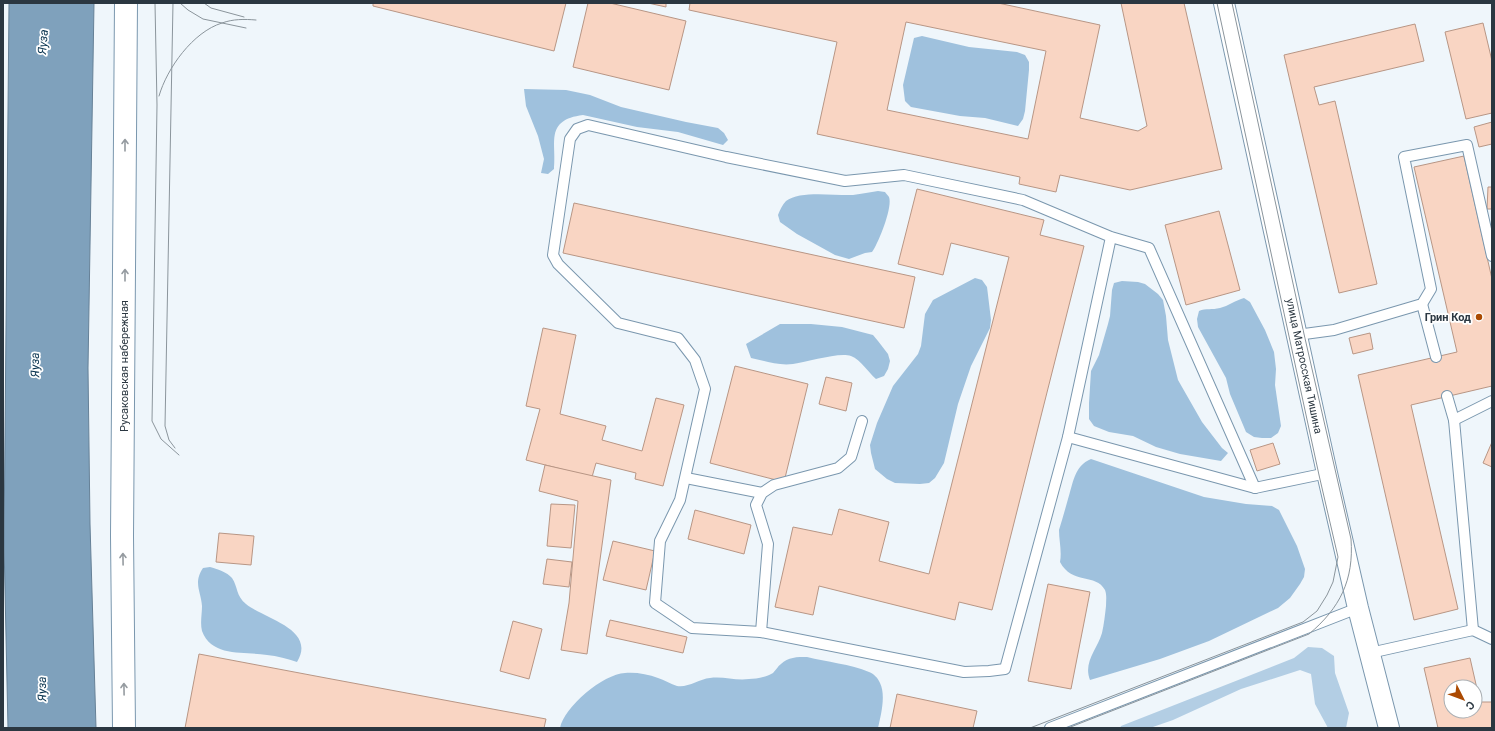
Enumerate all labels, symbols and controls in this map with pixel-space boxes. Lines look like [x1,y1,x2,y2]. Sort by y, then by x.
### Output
water label: Яуза [35,29,51,56]
one-way arrow [121,139,129,152]
one-way arrow [121,269,129,282]
street label: улица Матросская Тишина [1283,297,1325,435]
street label: Русаковская набережная [118,300,131,432]
place label: Грин Код [1425,311,1471,324]
marker: Грин Код [1474,312,1484,322]
water label: Яуза [28,352,42,379]
one-way arrow [119,553,127,566]
water label: Яуза [35,676,49,703]
north arrow [1443,679,1483,719]
one-way arrow [120,683,128,696]
text: С [1463,698,1477,712]

